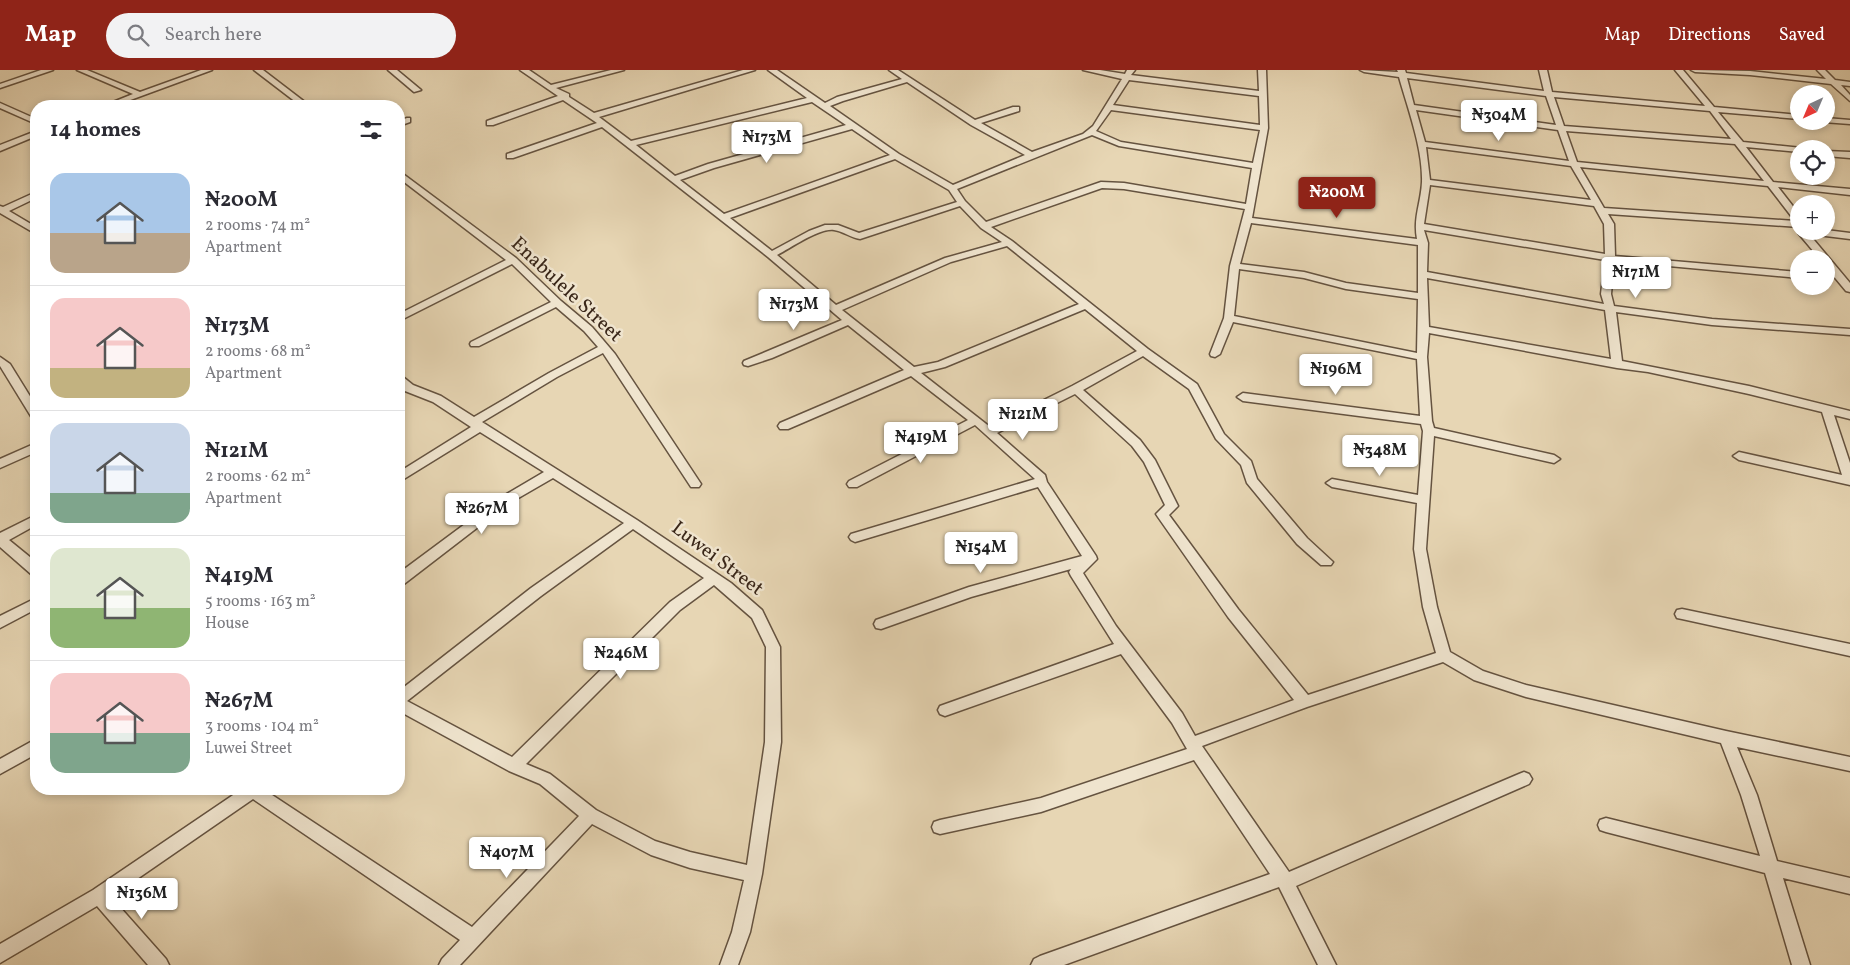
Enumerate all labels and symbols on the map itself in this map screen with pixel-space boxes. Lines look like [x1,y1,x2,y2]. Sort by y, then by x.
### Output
north arrow [1790,85,1835,130]
pin: ₦304M [1464,100,1534,142]
pin: ₦173M [732,122,802,164]
pin: ₦200M [1302,176,1372,219]
street label: Enabulele Street [504,231,628,349]
pin: ₦171M [1601,256,1671,299]
pin: ₦173M [759,288,829,331]
pin: ₦196M [1301,354,1371,396]
pin: ₦121M [988,398,1058,441]
pin: ₦419M [886,422,956,464]
pin: ₦348M [1345,434,1415,477]
pin: ₦267M [447,492,517,535]
street label: Luwei Street [665,515,769,603]
pin: ₦154M [946,532,1016,574]
pin: ₦246M [586,638,656,680]
pin: ₦407M [472,836,542,879]
pin: ₦136M [107,878,177,920]

